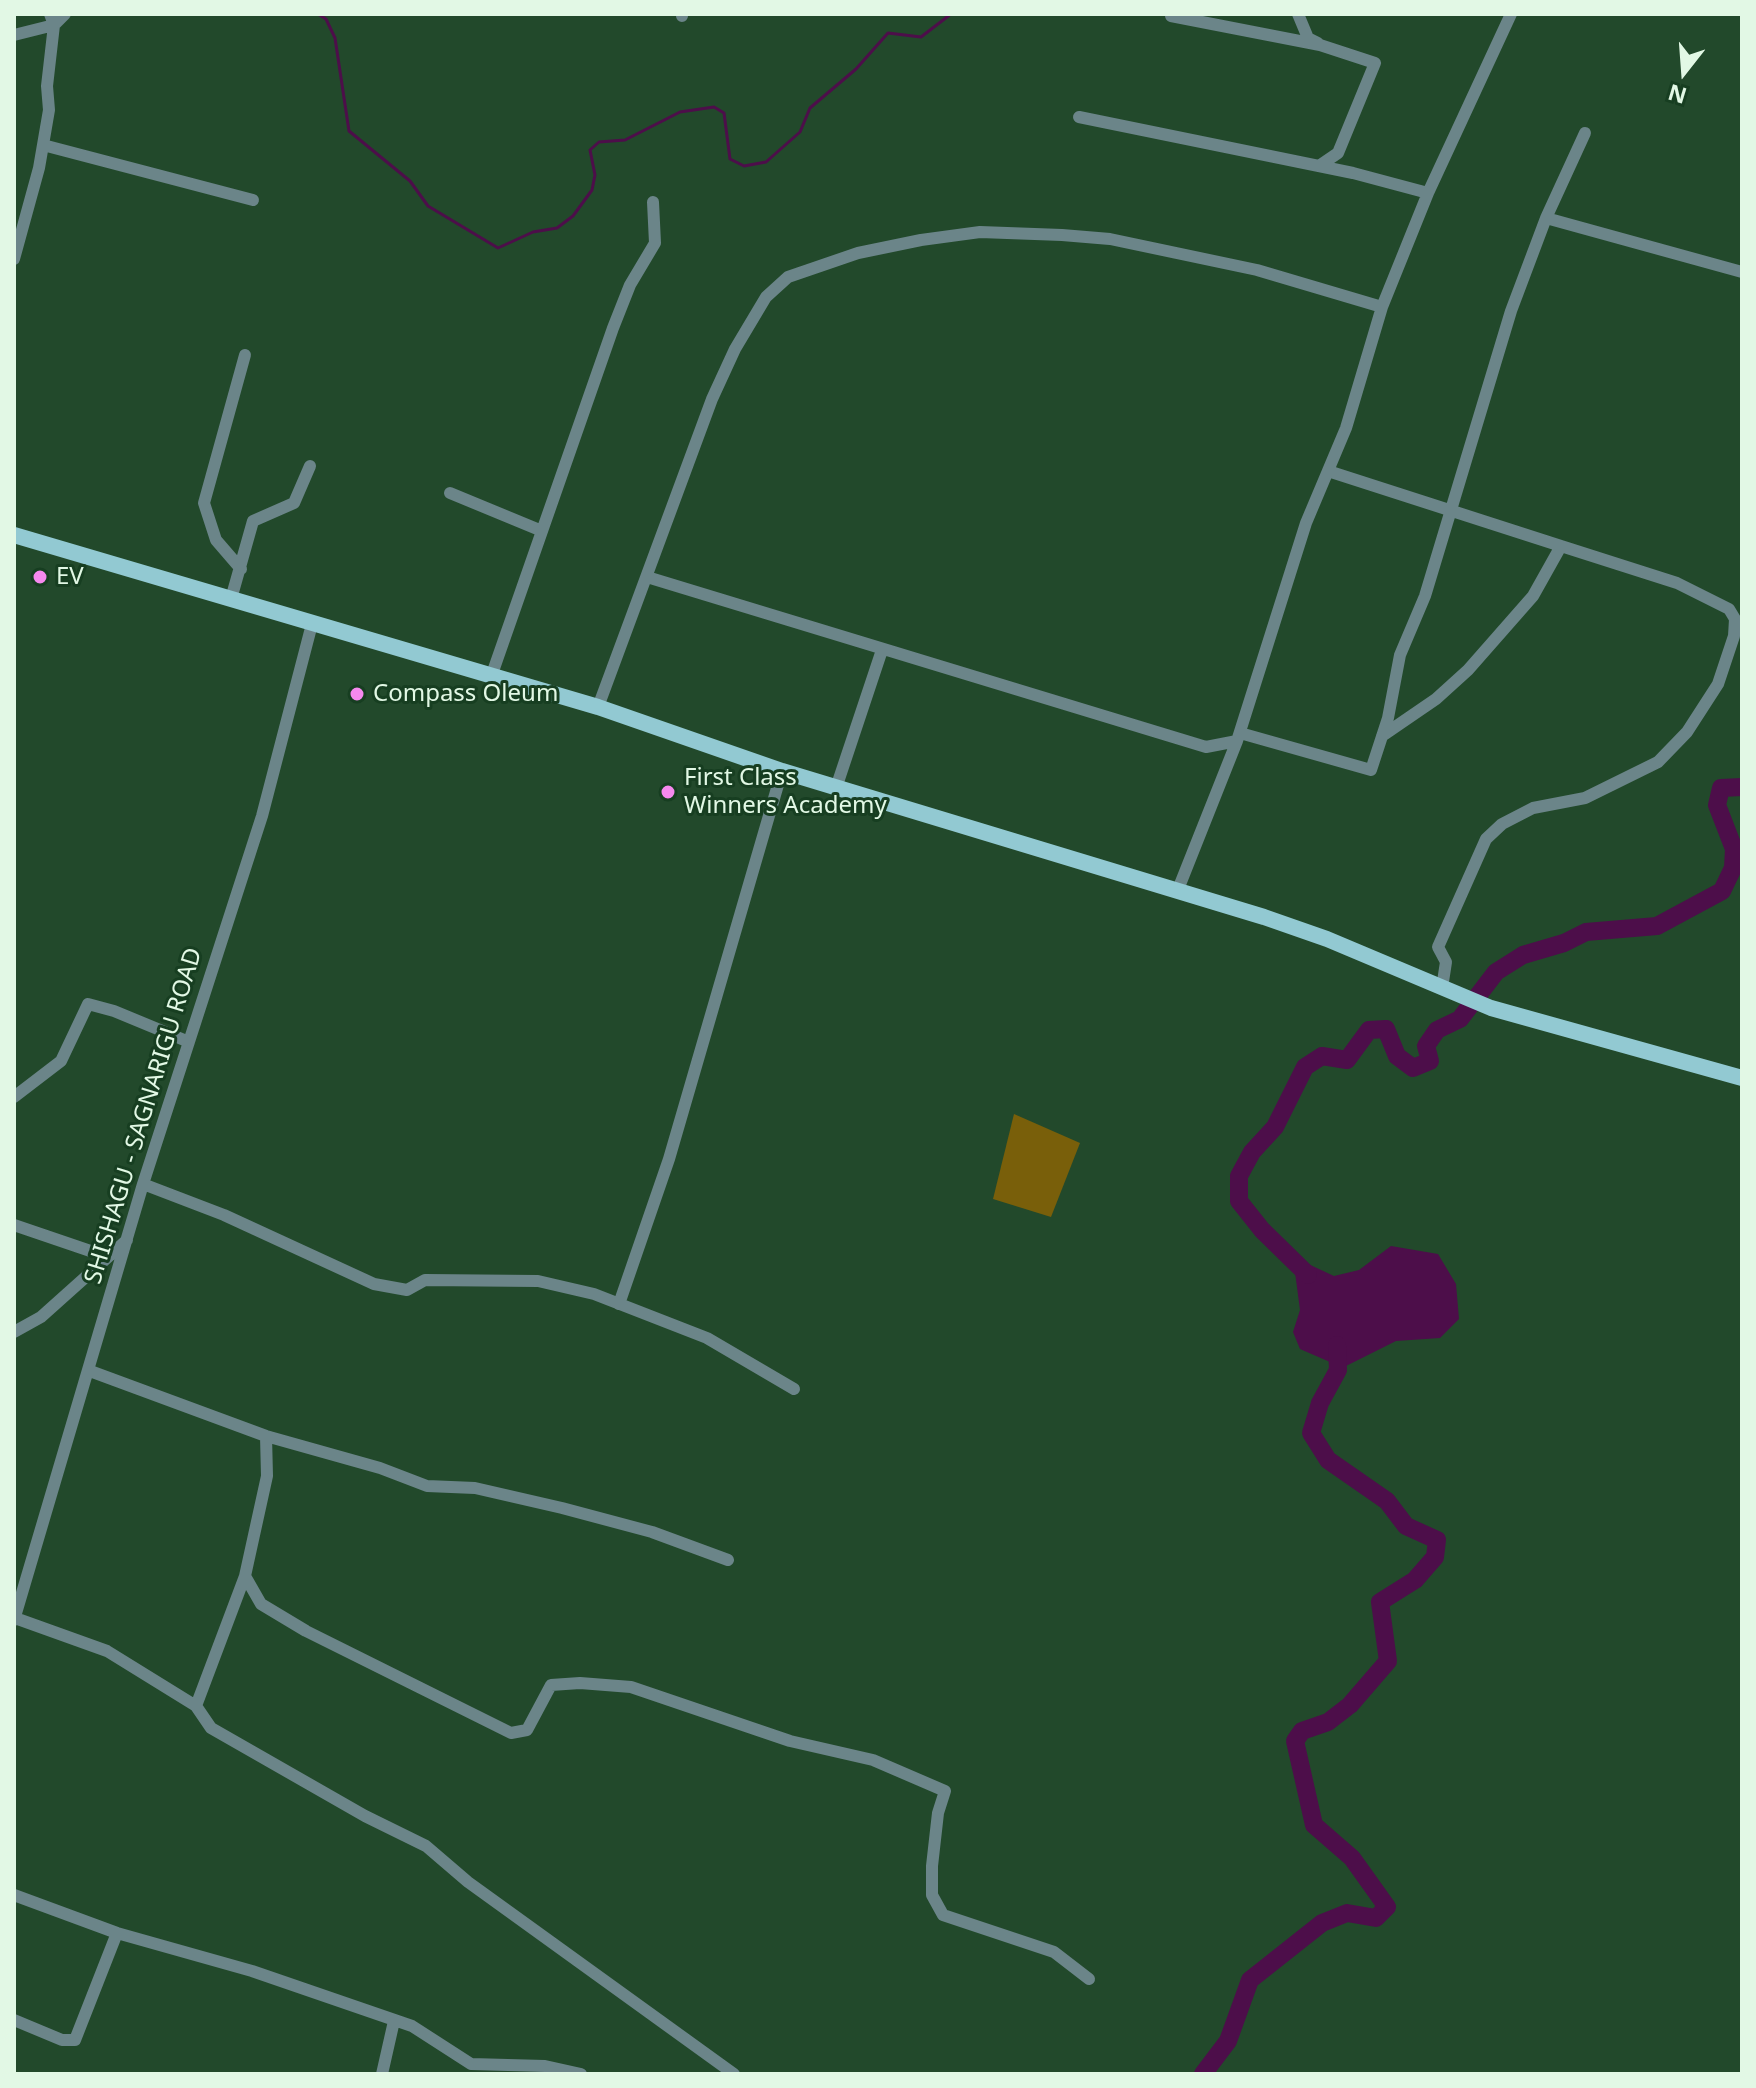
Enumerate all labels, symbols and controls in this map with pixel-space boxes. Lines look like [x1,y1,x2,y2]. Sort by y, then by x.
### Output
north arrow [1644,32,1724,112]
text: N [1664,78,1690,112]
place label: EV [56,563,84,591]
marker: EV [31,568,49,586]
place label: Compass Oleum [373,680,558,708]
marker: Compass Oleum [348,685,366,703]
place label: First Class Winners Academy [684,764,887,820]
marker: First Class Winners Academy [659,783,677,801]
street label: SHISHAGU - SAGNARIGU ROAD [79,945,209,1287]

